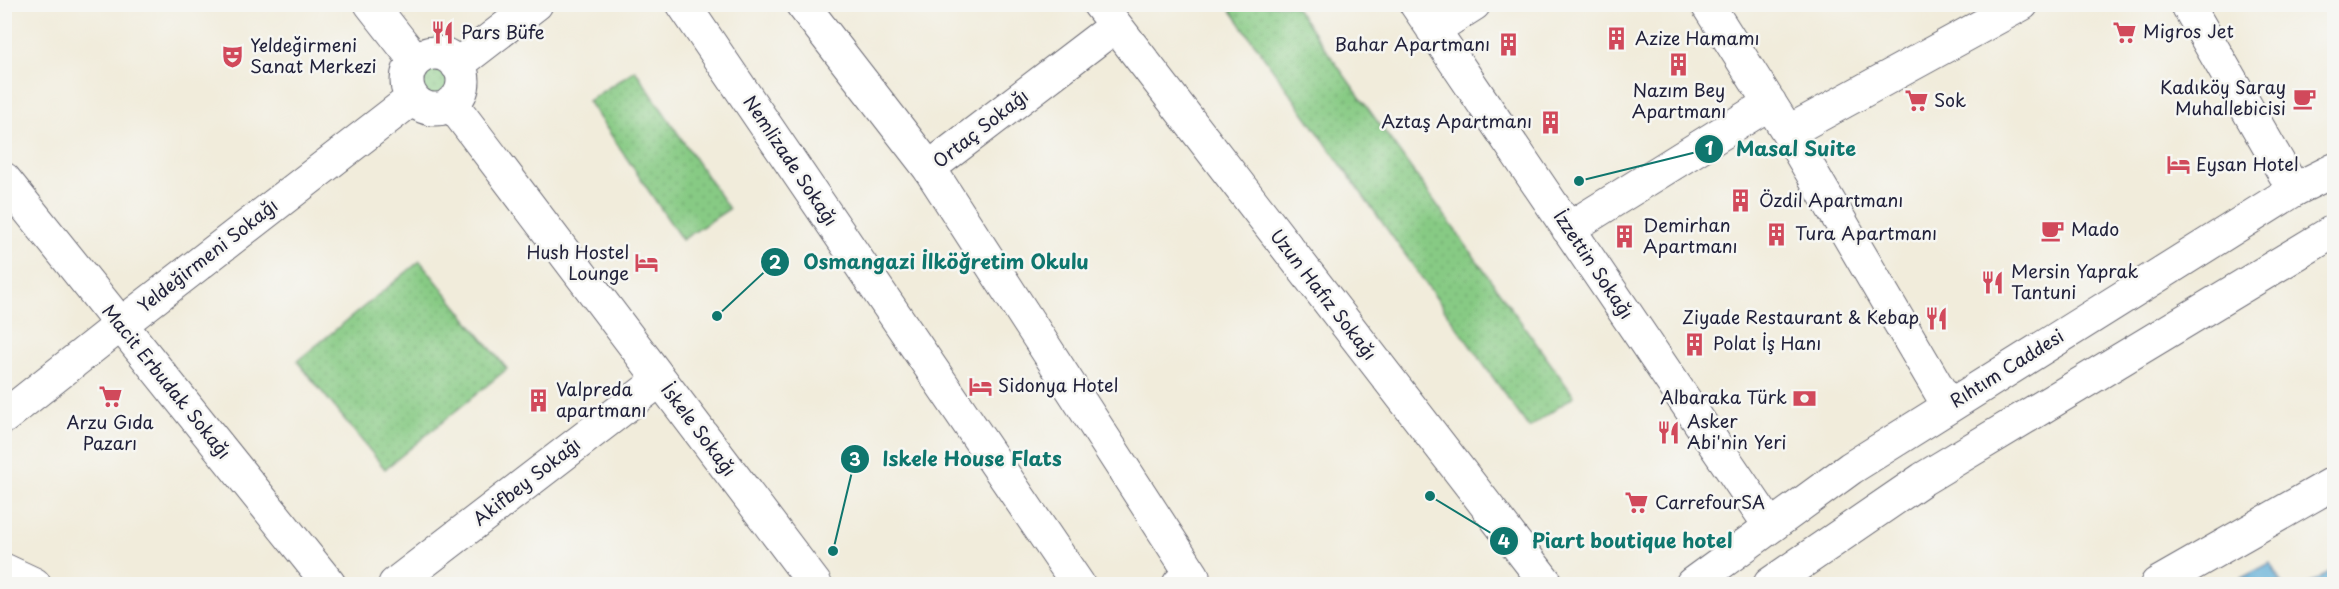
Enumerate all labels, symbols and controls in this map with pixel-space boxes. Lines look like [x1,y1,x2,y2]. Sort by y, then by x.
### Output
place label: Migros Jet [2143,17,2234,44]
place label: Pars Büfe [461,18,545,45]
supermarket icon: Migros Jet [2112,19,2138,45]
restaurant icon: Pars Büfe [430,20,456,46]
place label: Azize Hamamı [1635,24,1760,51]
building icon: Azize Hamamı [1604,26,1630,52]
place label: Bahar Apartmanı [1335,30,1490,57]
place label: Yeldeğirmeni Sanat Merkezi [250,31,377,79]
building icon: Bahar Apartmanı [1495,32,1521,58]
theatre icon: Yeldeğirmeni Sanat Merkezi [219,43,245,69]
building icon: Nazım Bey Apartmanı [1666,52,1692,78]
place label: Kadıköy Saray Muhallebicisi [2160,73,2286,121]
place label: Nazım Bey Apartmanı [1632,76,1726,124]
street label: Ortaç Sokağı [927,82,1033,174]
cafe icon: Kadıköy Saray Muhallebicisi [2291,85,2317,111]
place label: Sok [1934,86,1966,113]
supermarket icon: Sok [1903,88,1929,114]
street label: Nemlizade Sokağı [737,89,845,231]
place label: Aztaş Apartmanı [1381,107,1532,134]
building icon: Aztaş Apartmanı [1537,109,1563,135]
callout: Masal Suite [1694,130,1868,168]
text: Masal Suite [1736,133,1856,163]
text: 1 [1705,134,1714,161]
place label: Eysan Hotel [2196,150,2299,177]
hotel icon: Eysan Hotel [2165,152,2191,178]
place label: Özdil Apartmanı [1759,186,1903,213]
building icon: Özdil Apartmanı [1728,188,1754,214]
street label: Yeldeğirmeni Sokağı [131,191,283,318]
street label: İzzettin Sokağı [1548,204,1641,324]
place label: Demirhan Apartmanı [1643,211,1738,259]
place label: Mado [2071,215,2119,242]
cafe icon: Mado [2040,217,2066,243]
place label: Tura Apartmanı [1795,219,1937,246]
building icon: Tura Apartmanı [1764,221,1790,247]
street label: Uzun Hafız Sokağı [1264,223,1384,365]
building icon: Demirhan Apartmanı [1612,223,1638,249]
place label: Hush Hostel Lounge [526,238,629,286]
callout: Osmangazi İlköğretim Okulu [760,243,1101,281]
text: Osmangazi İlköğretim Okulu [803,246,1089,276]
text: 2 [769,248,782,275]
hotel icon: Hush Hostel Lounge [634,250,660,276]
place label: Mersin Yaprak Tantuni [2011,257,2139,305]
restaurant icon: Mersin Yaprak Tantuni [1980,269,2006,295]
street label: Macit Erbudak Sokağı [96,298,238,464]
place label: Ziyade Restaurant & Kebap [1682,303,1919,330]
restaurant icon: Ziyade Restaurant & Kebap [1924,305,1950,331]
street label: Rıhtım Caddesi [1944,322,2068,414]
place label: Polat İş Hanı [1713,329,1821,356]
building icon: Polat İş Hanı [1682,331,1708,357]
place label: Sidonya Hotel [998,371,1118,398]
hotel icon: Sidonya Hotel [967,373,993,399]
place label: Valpreda apartmanı [556,375,647,423]
street label: İskele Sokağı [655,377,743,481]
place label: Albaraka Türk [1660,383,1787,410]
supermarket icon: Arzu Gıda Pazarı [97,384,123,410]
bank icon: Albaraka Türk [1792,385,1818,411]
building icon: Valpreda apartmanı [525,387,551,413]
place label: Asker Abi'nin Yeri [1687,407,1786,455]
place label: Arzu Gıda Pazarı [66,408,154,456]
restaurant icon: Asker Abi'nin Yeri [1656,419,1682,445]
street label: Akifbey Sokağı [467,430,585,531]
callout: Iskele House Flats [840,440,1074,478]
text: Iskele House Flats [882,443,1062,473]
text: 3 [849,445,861,472]
place label: CarrefourSA [1655,488,1765,515]
supermarket icon: CarrefourSA [1624,490,1650,516]
callout: Piart boutique hotel [1489,522,1745,560]
text: Piart boutique hotel [1532,525,1732,555]
text: 4 [1498,527,1510,554]

